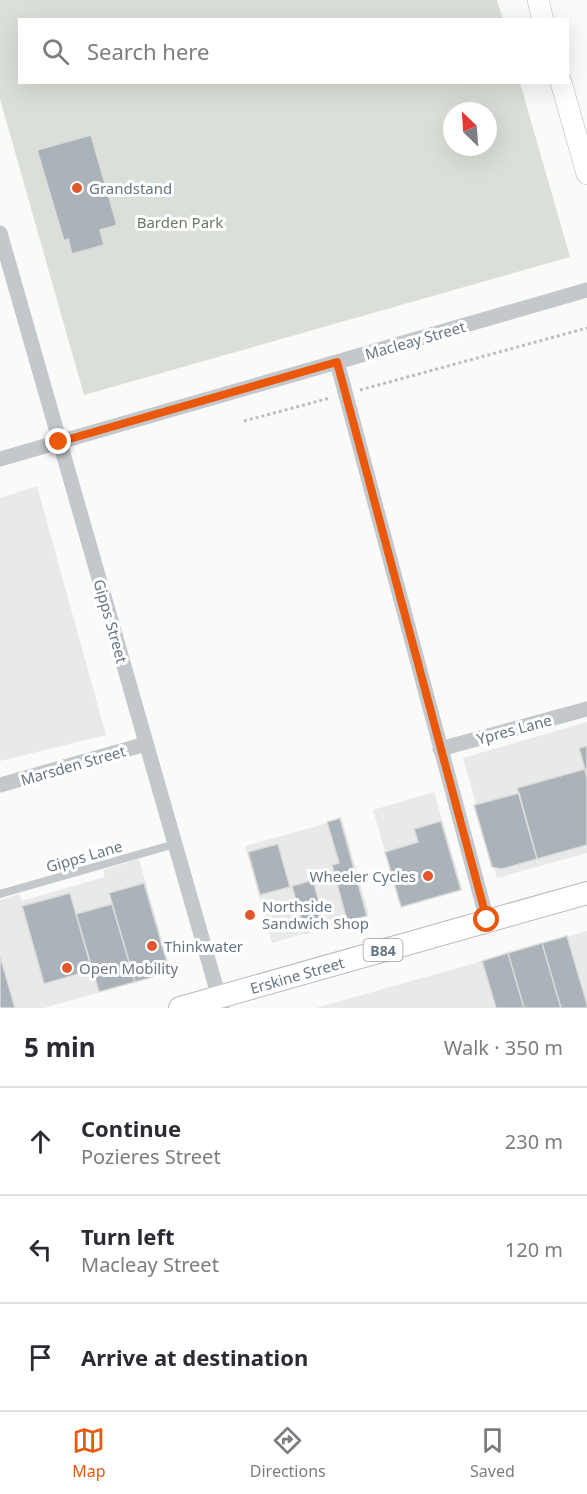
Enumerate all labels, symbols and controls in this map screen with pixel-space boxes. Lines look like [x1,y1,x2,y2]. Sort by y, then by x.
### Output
search box [18,18,569,84]
icon: search [39,35,72,68]
text: Search here [87,36,209,66]
north arrow [443,102,497,156]
place label: Grandstand [89,178,172,198]
marker: Grandstand [70,181,84,195]
park label: Barden Park [137,212,223,232]
street label: Macleay Street [363,316,468,364]
route end [45,428,71,454]
street label: Gipps Street [90,577,133,666]
street label: Ypres Lane [474,709,554,749]
street label: Marsden Street [18,740,128,790]
street label: Gipps Lane [44,836,124,876]
place label: Wheeler Cycles [310,866,416,886]
marker: Wheeler Cycles [421,869,435,883]
place label: Northside Sandwich Shop [262,896,369,933]
route start [473,906,499,932]
marker: Northside Sandwich Shop [243,908,257,922]
place label: Thinkwater [164,936,243,956]
marker: Thinkwater [145,939,159,953]
road number: B84 [364,939,403,961]
street label: Erskine Street [248,952,347,998]
place label: Open Mobility [79,958,179,978]
marker: Open Mobility [60,961,74,975]
text: 5 min [24,1029,96,1065]
text: Walk · 350 m [444,1034,563,1061]
text: Continue [81,1113,181,1143]
icon: ahead [24,1125,57,1158]
text: 230 m [505,1128,563,1155]
text: Pozieres Street [81,1143,221,1170]
text: Turn left [81,1221,175,1251]
icon: left [24,1233,57,1266]
text: 120 m [505,1236,563,1263]
text: Macleay Street [81,1251,219,1278]
icon: arrive [24,1341,57,1374]
text: Arrive at destination [81,1342,308,1372]
tab: Map [72,1424,105,1482]
tab: Directions [250,1424,326,1482]
tab: Saved [470,1424,515,1482]

